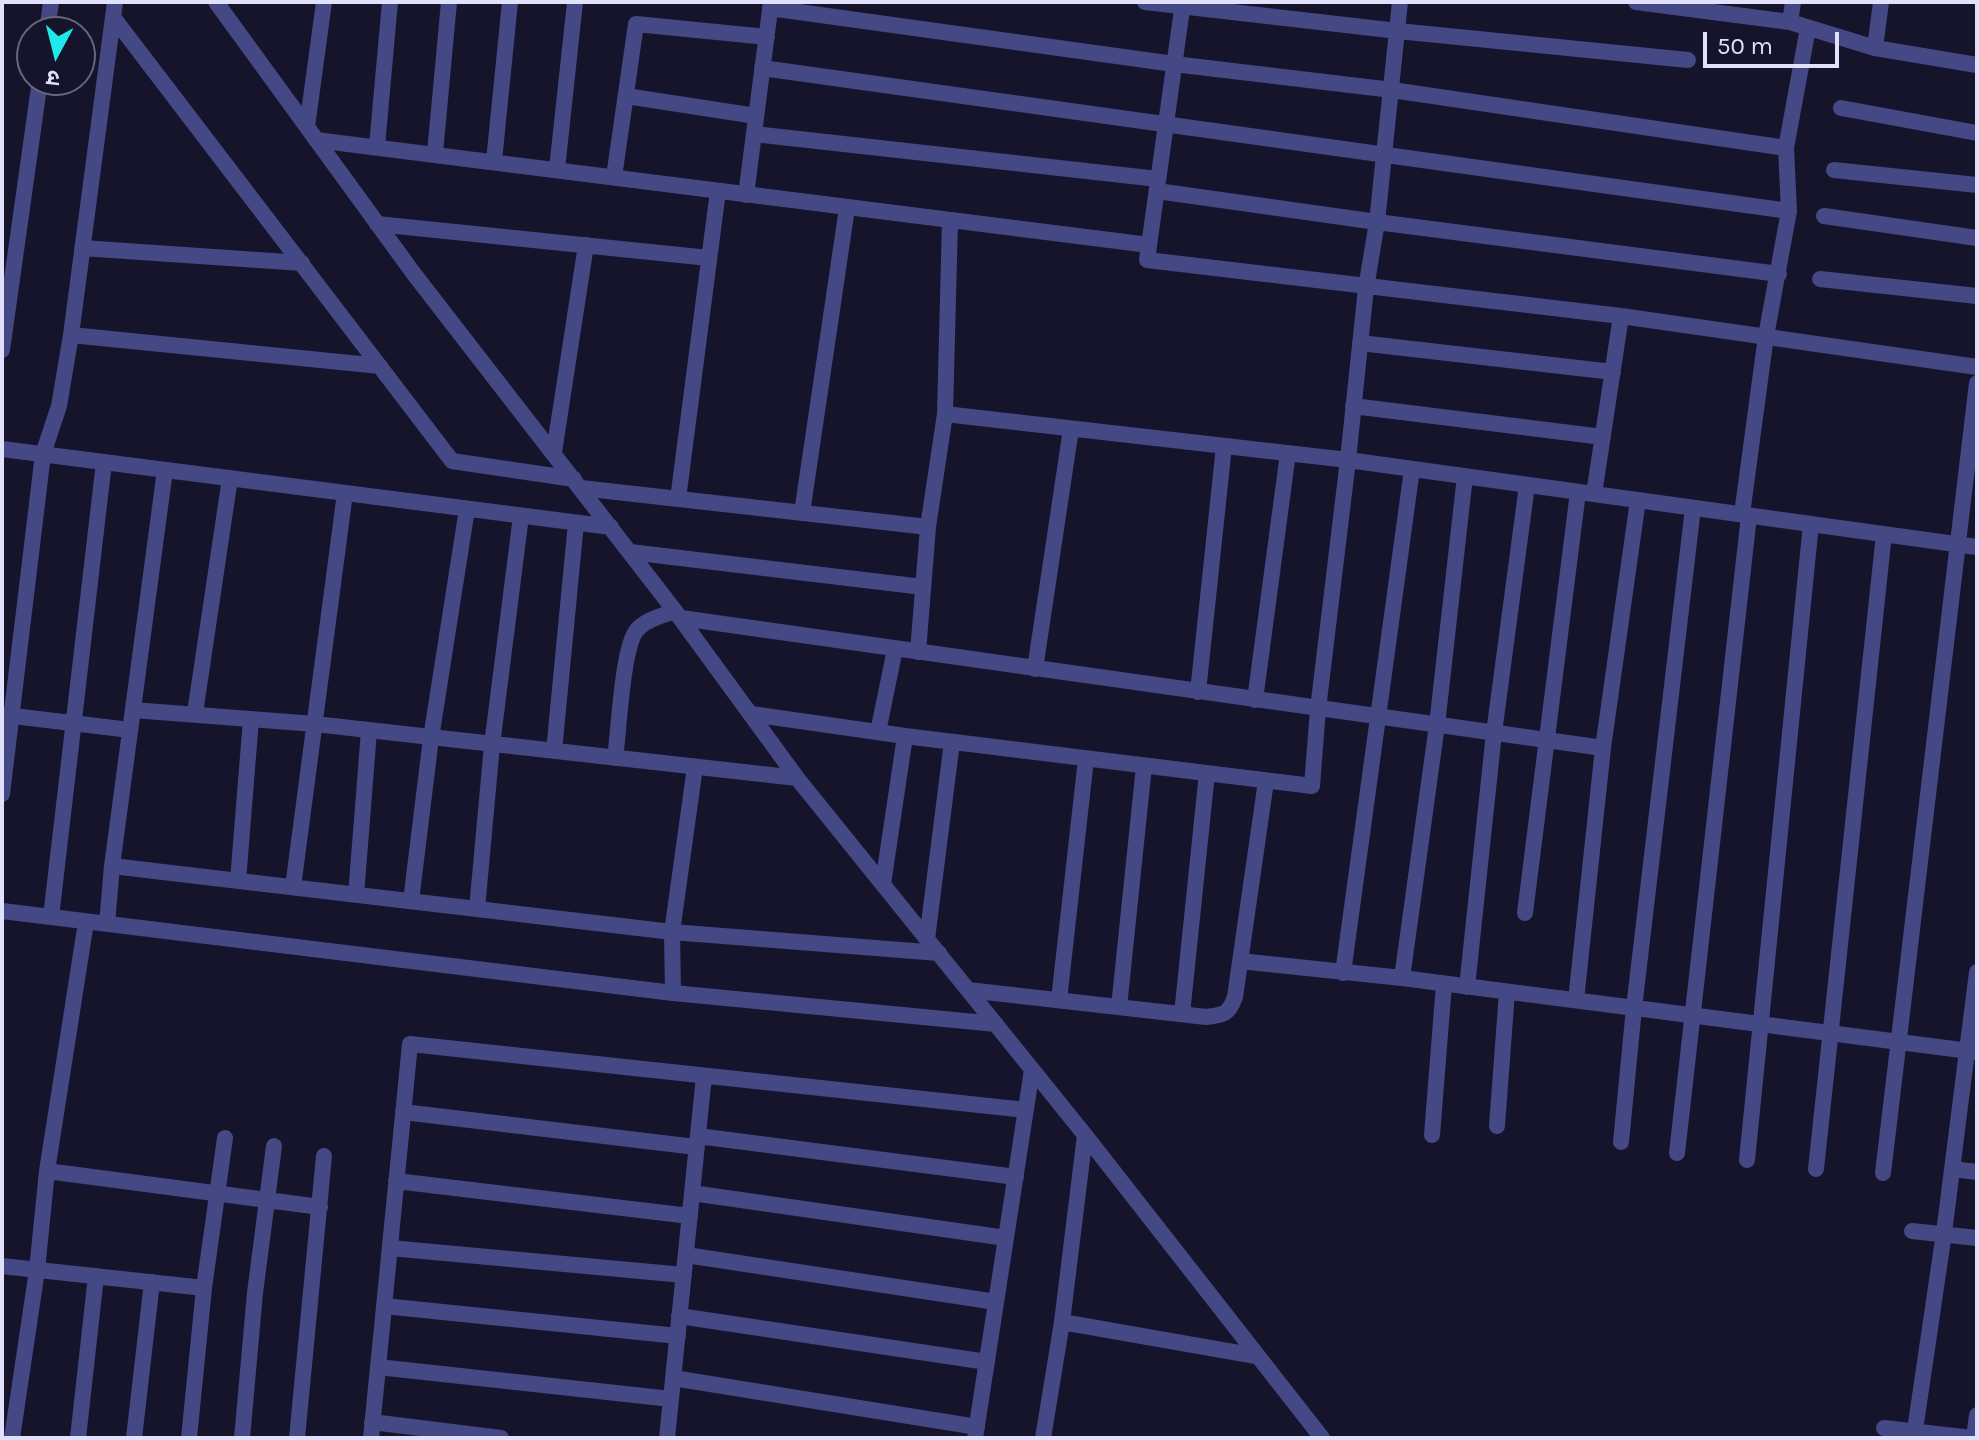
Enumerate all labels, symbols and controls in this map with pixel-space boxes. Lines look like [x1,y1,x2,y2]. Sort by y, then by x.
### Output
north arrow [16,16,96,96]
scale bar [1707,16,1843,66]
text: 50 m [1717,32,1773,60]
text: उ [45,64,61,92]

